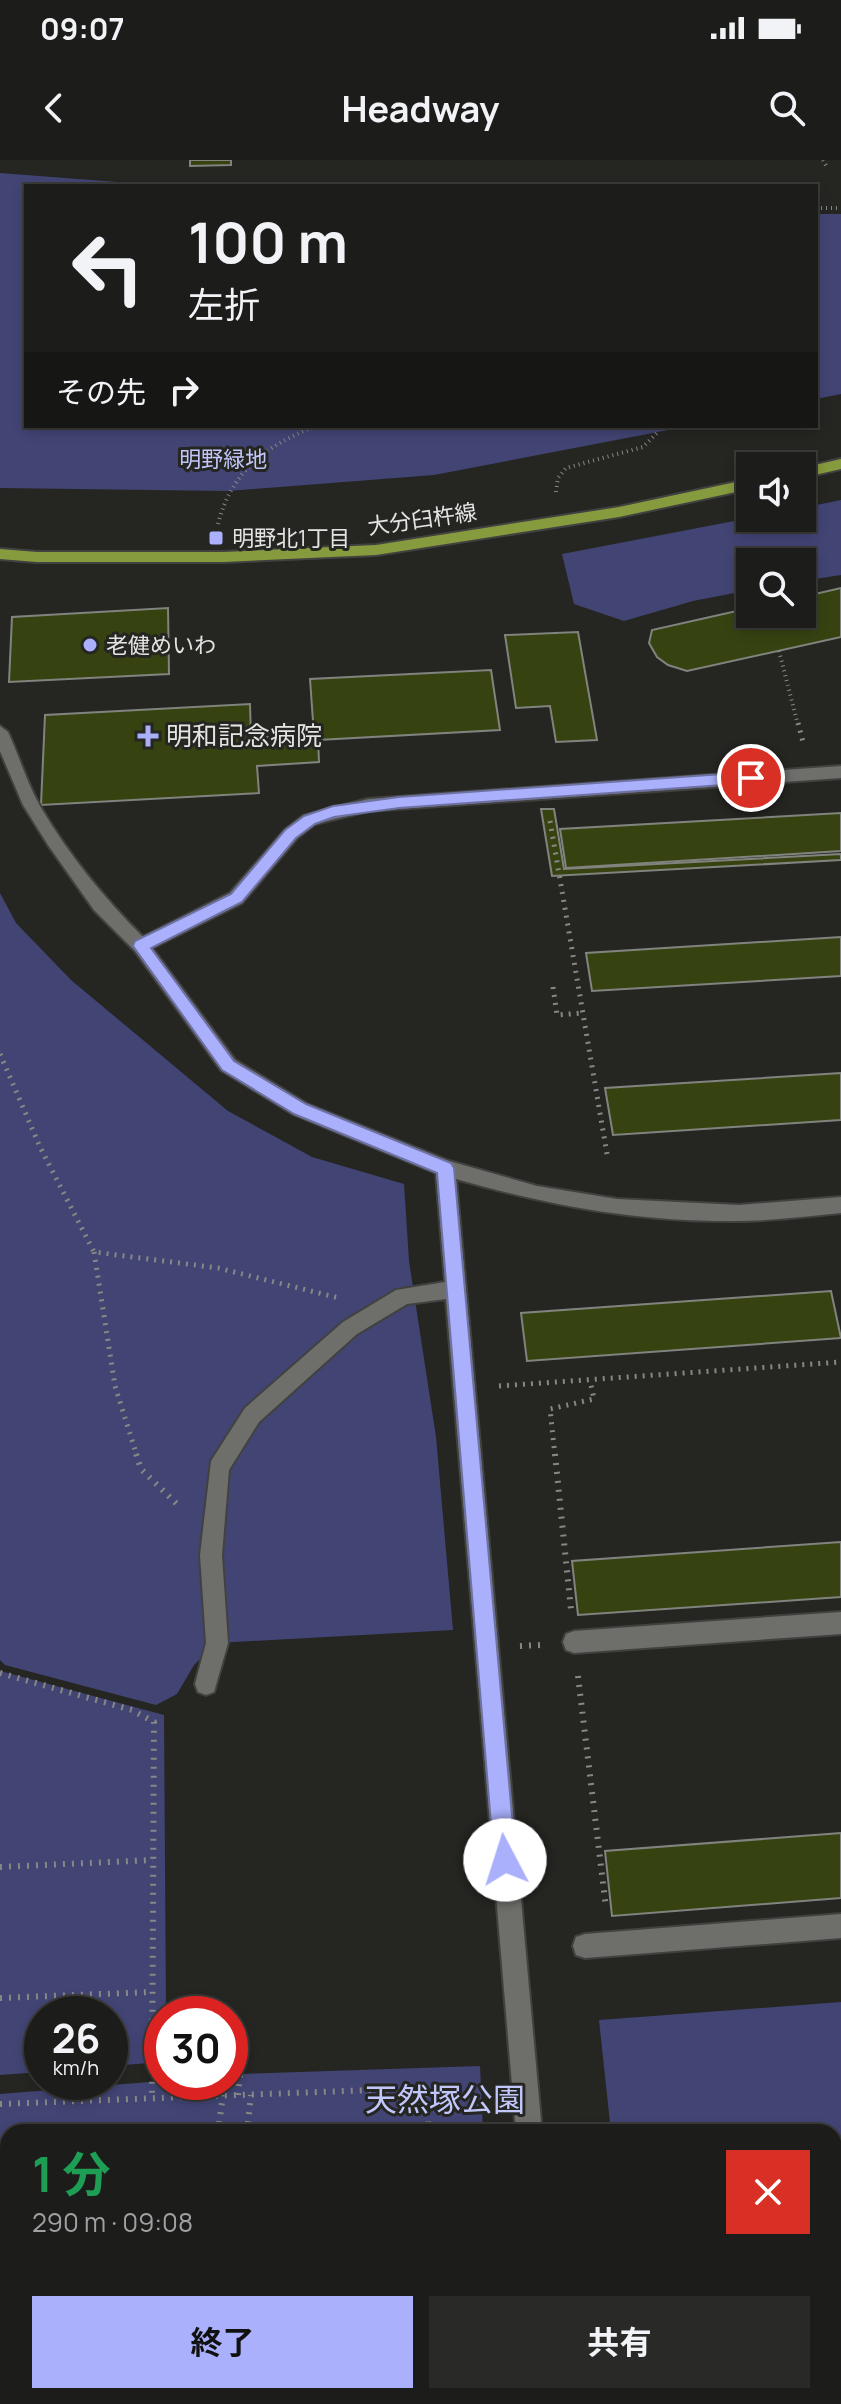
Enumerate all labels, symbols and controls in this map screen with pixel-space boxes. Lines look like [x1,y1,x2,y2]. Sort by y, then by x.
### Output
text: 09:07 [40,8,124,49]
text: Headway [342,84,499,133]
icon: back [32,86,76,130]
icon: search [765,86,809,130]
text: 100 m [188,203,348,280]
icon: left [56,216,160,320]
text: 左折 [188,280,260,329]
icon: right [162,368,206,412]
text: その先 [56,371,146,412]
park label: 明野緑地 [179,444,267,474]
map controls [736,452,816,628]
button: sound [736,452,816,532]
street label: 大分臼杵線 [365,496,479,542]
place label: 明野北1丁目 [232,523,351,553]
marker: 明野北1丁目 [207,529,225,547]
button: search [736,548,816,628]
place label: 老健めいわ [106,630,216,660]
marker: 老健めいわ [81,636,99,654]
place label: 明和記念病院 [166,717,322,753]
marker: 明和記念病院 [137,725,159,747]
pin [717,744,785,812]
icon: arrive [729,756,773,800]
position arrow [463,1818,547,1902]
speed limit sign: 30 [144,1996,248,2100]
text: 26 [52,2010,100,2065]
text: km/h [53,2054,99,2081]
park label: 天然塚公園 [365,2077,525,2121]
text: 1 分 [32,2141,111,2206]
button: close [726,2150,810,2234]
text: 290 m · 09:08 [32,2204,193,2240]
button: 終了 [32,2296,413,2388]
button: 共有 [429,2296,810,2388]

